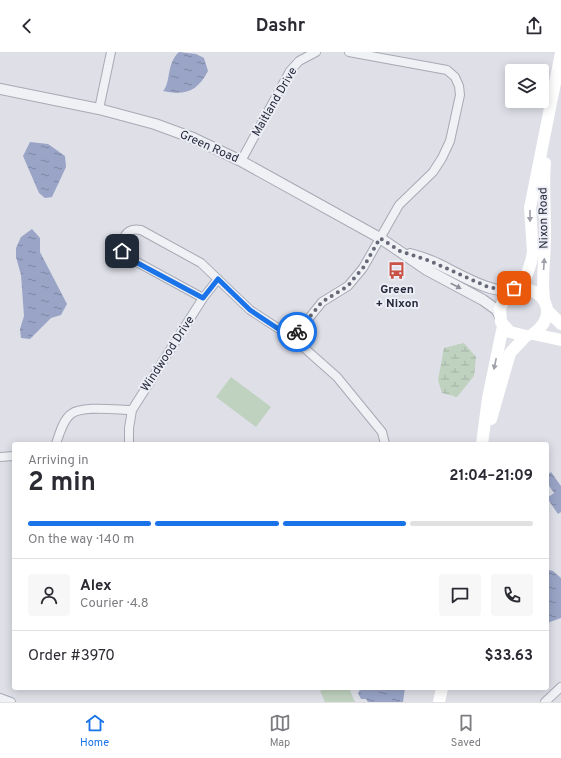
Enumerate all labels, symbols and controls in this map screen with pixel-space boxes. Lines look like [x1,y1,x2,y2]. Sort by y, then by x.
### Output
icon: back [16,15,38,37]
text: Dashr [256,15,305,38]
icon: share [523,15,545,37]
street label: Maitland Drive [249,64,301,140]
map controls [505,64,549,108]
button: layers [505,64,549,108]
street label: Green Road [177,127,241,167]
street label: Nixon Road [535,187,553,249]
one-way arrow [527,210,533,223]
pin [105,234,139,268]
icon: home [111,240,133,262]
one-way arrow [540,258,547,270]
bus stop icon: Green + Nixon [387,261,407,281]
pin [497,271,531,305]
icon: bag [503,277,525,299]
place label: Green + Nixon [375,282,419,312]
one-way arrow [450,282,462,289]
courier [277,312,317,352]
street label: Windwood Drive [138,313,198,395]
icon: bike [286,321,308,343]
one-way arrow [491,358,497,370]
text: Arriving in [28,453,89,469]
text: 2 min [28,467,96,500]
text: 21:04–21:09 [449,467,533,486]
text: On the way · 140 m [28,532,134,548]
button: person [28,574,70,616]
button: chat [439,574,481,616]
button: phone [491,574,533,616]
text: Alex [80,577,112,596]
text: Courier · 4.8 [80,596,149,612]
text: Order #3970 [28,647,115,666]
text: $33.63 [484,647,533,666]
tab: Home [80,712,109,750]
tab: Map [269,712,291,750]
tab: Saved [451,712,481,750]

